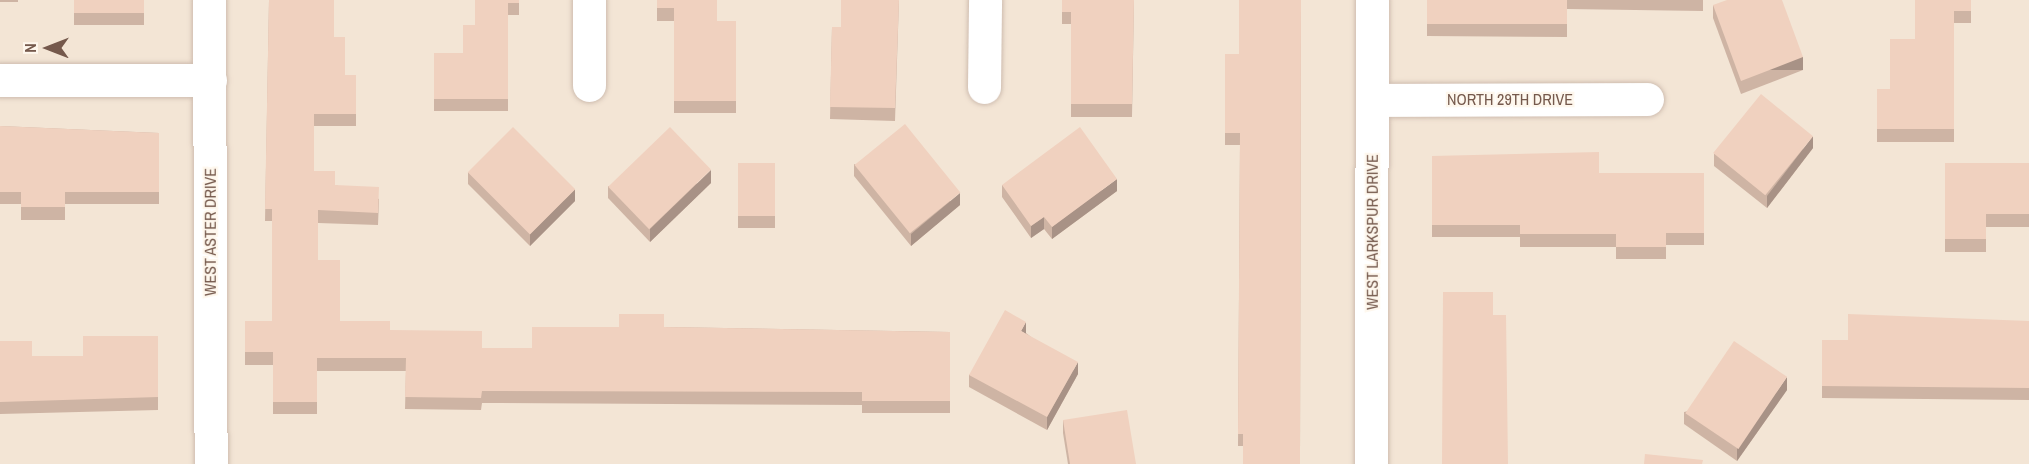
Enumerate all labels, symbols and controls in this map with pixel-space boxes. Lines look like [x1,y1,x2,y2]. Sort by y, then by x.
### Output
north arrow [18,18,78,78]
text: N [19,43,41,53]
street label: NORTH 29TH DRIVE [1447,89,1573,109]
street label: WEST LARKSPUR DRIVE [1362,154,1382,310]
street label: WEST ASTER DRIVE [200,167,220,297]

